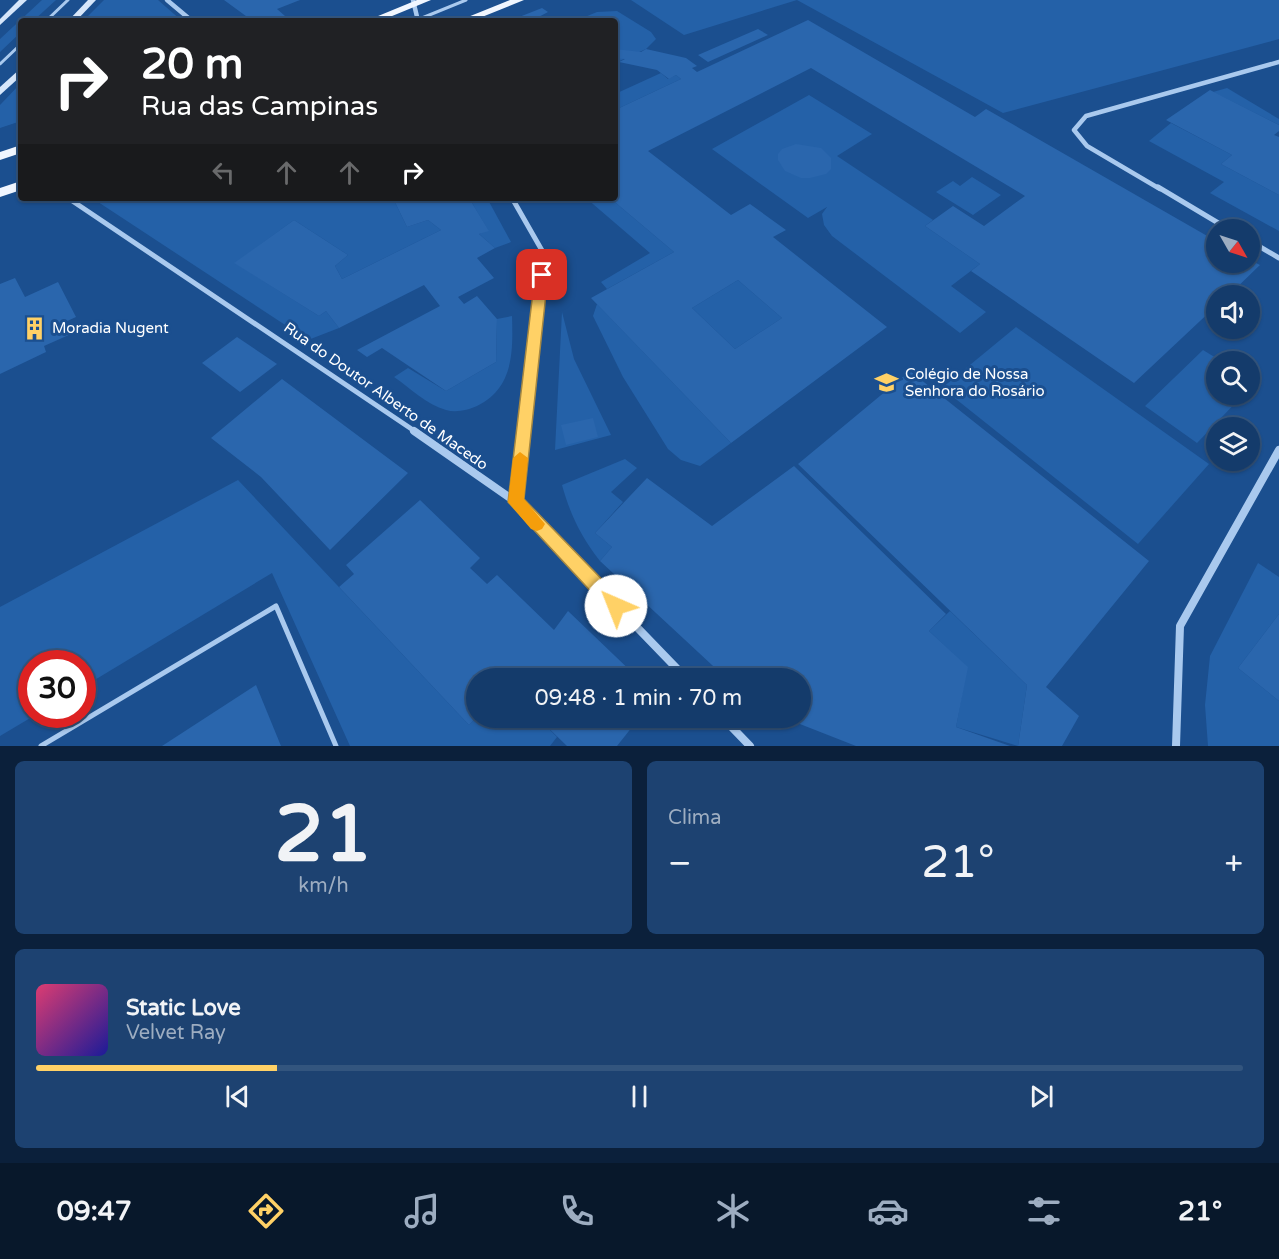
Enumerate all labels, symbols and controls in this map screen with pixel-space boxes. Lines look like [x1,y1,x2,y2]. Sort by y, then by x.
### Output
text: 20 m [141,39,243,90]
icon: right [42,42,120,120]
text: Rua das Campinas [141,90,378,123]
icon: left [207,156,240,189]
icon: ahead [270,156,303,189]
icon: ahead [333,156,366,189]
icon: right [396,156,429,189]
north arrow [1206,219,1260,273]
map controls [1206,219,1260,471]
pin [516,249,567,300]
icon: arrive [525,258,558,291]
button: sound [1206,285,1260,339]
building icon: Moradia Nugent [21,315,47,341]
street label: Rua do Doutor Alberto de Macedo [280,318,492,474]
place label: Moradia Nugent [52,319,169,337]
button: search [1206,351,1260,405]
place label: Colégio de Nossa Senhora do Rosário [905,365,1045,400]
school or university icon: Colégio de Nossa Senhora do Rosário [874,370,900,396]
button: layers [1206,417,1260,471]
position arrow [584,574,648,638]
speed limit sign: 30 [18,650,96,728]
text: 09:48 · 1 min · 70 m [535,685,742,711]
text: 21 [275,788,372,882]
text: Clima [668,806,721,830]
text: 21° [921,836,995,890]
text: − [668,844,692,883]
text: + [1224,844,1243,883]
text: km/h [298,874,349,898]
text: Static Love [126,995,241,1021]
text: Velvet Ray [126,1021,226,1045]
icon: previous [221,1080,254,1113]
icon: pause [623,1080,656,1113]
icon: next [1025,1080,1058,1113]
icon: directions [245,1190,287,1232]
icon: music [401,1190,443,1232]
icon: phone [556,1190,598,1232]
icon: climate [712,1190,754,1232]
icon: car [867,1190,909,1232]
icon: filters [1023,1190,1065,1232]
text: 09:47 [57,1195,132,1228]
text: 21° [1178,1195,1222,1228]

